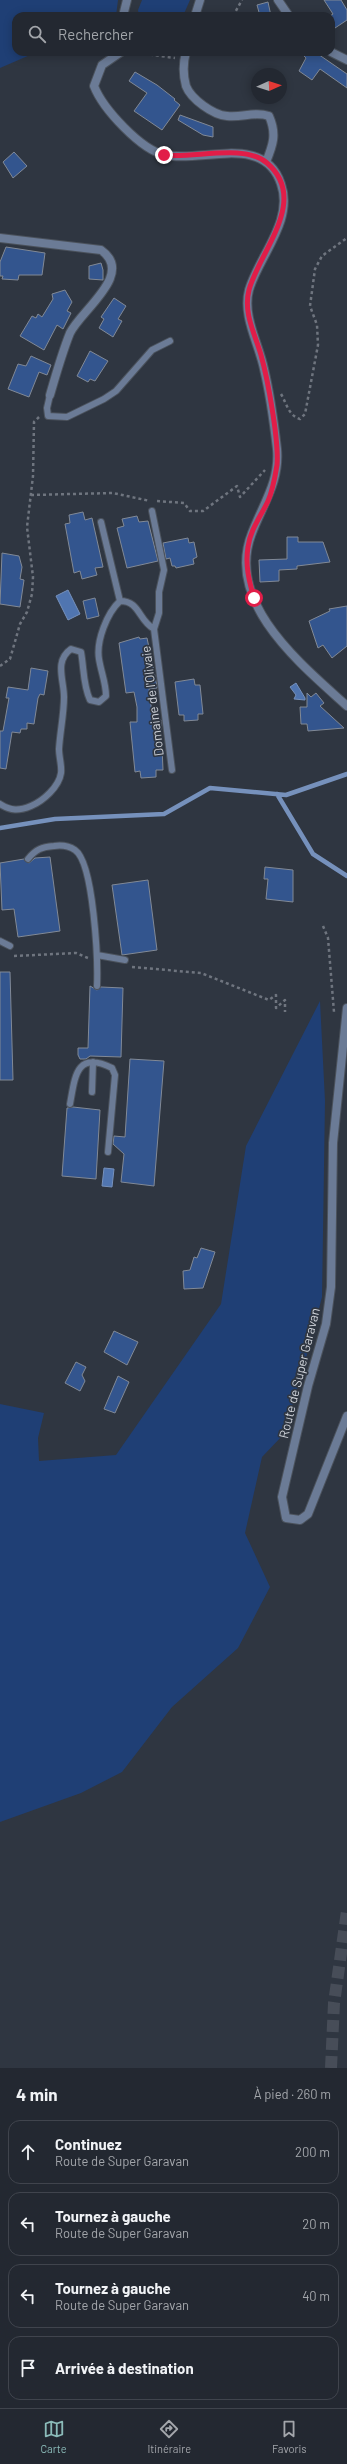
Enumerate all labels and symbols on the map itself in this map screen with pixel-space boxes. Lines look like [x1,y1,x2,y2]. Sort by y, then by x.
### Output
north arrow [251,68,287,104]
route end [155,146,173,164]
route start [245,589,263,607]
street label: Domaine de l'Olivaie [137,645,167,757]
street label: Route de Super Garavan [275,1306,323,1440]

